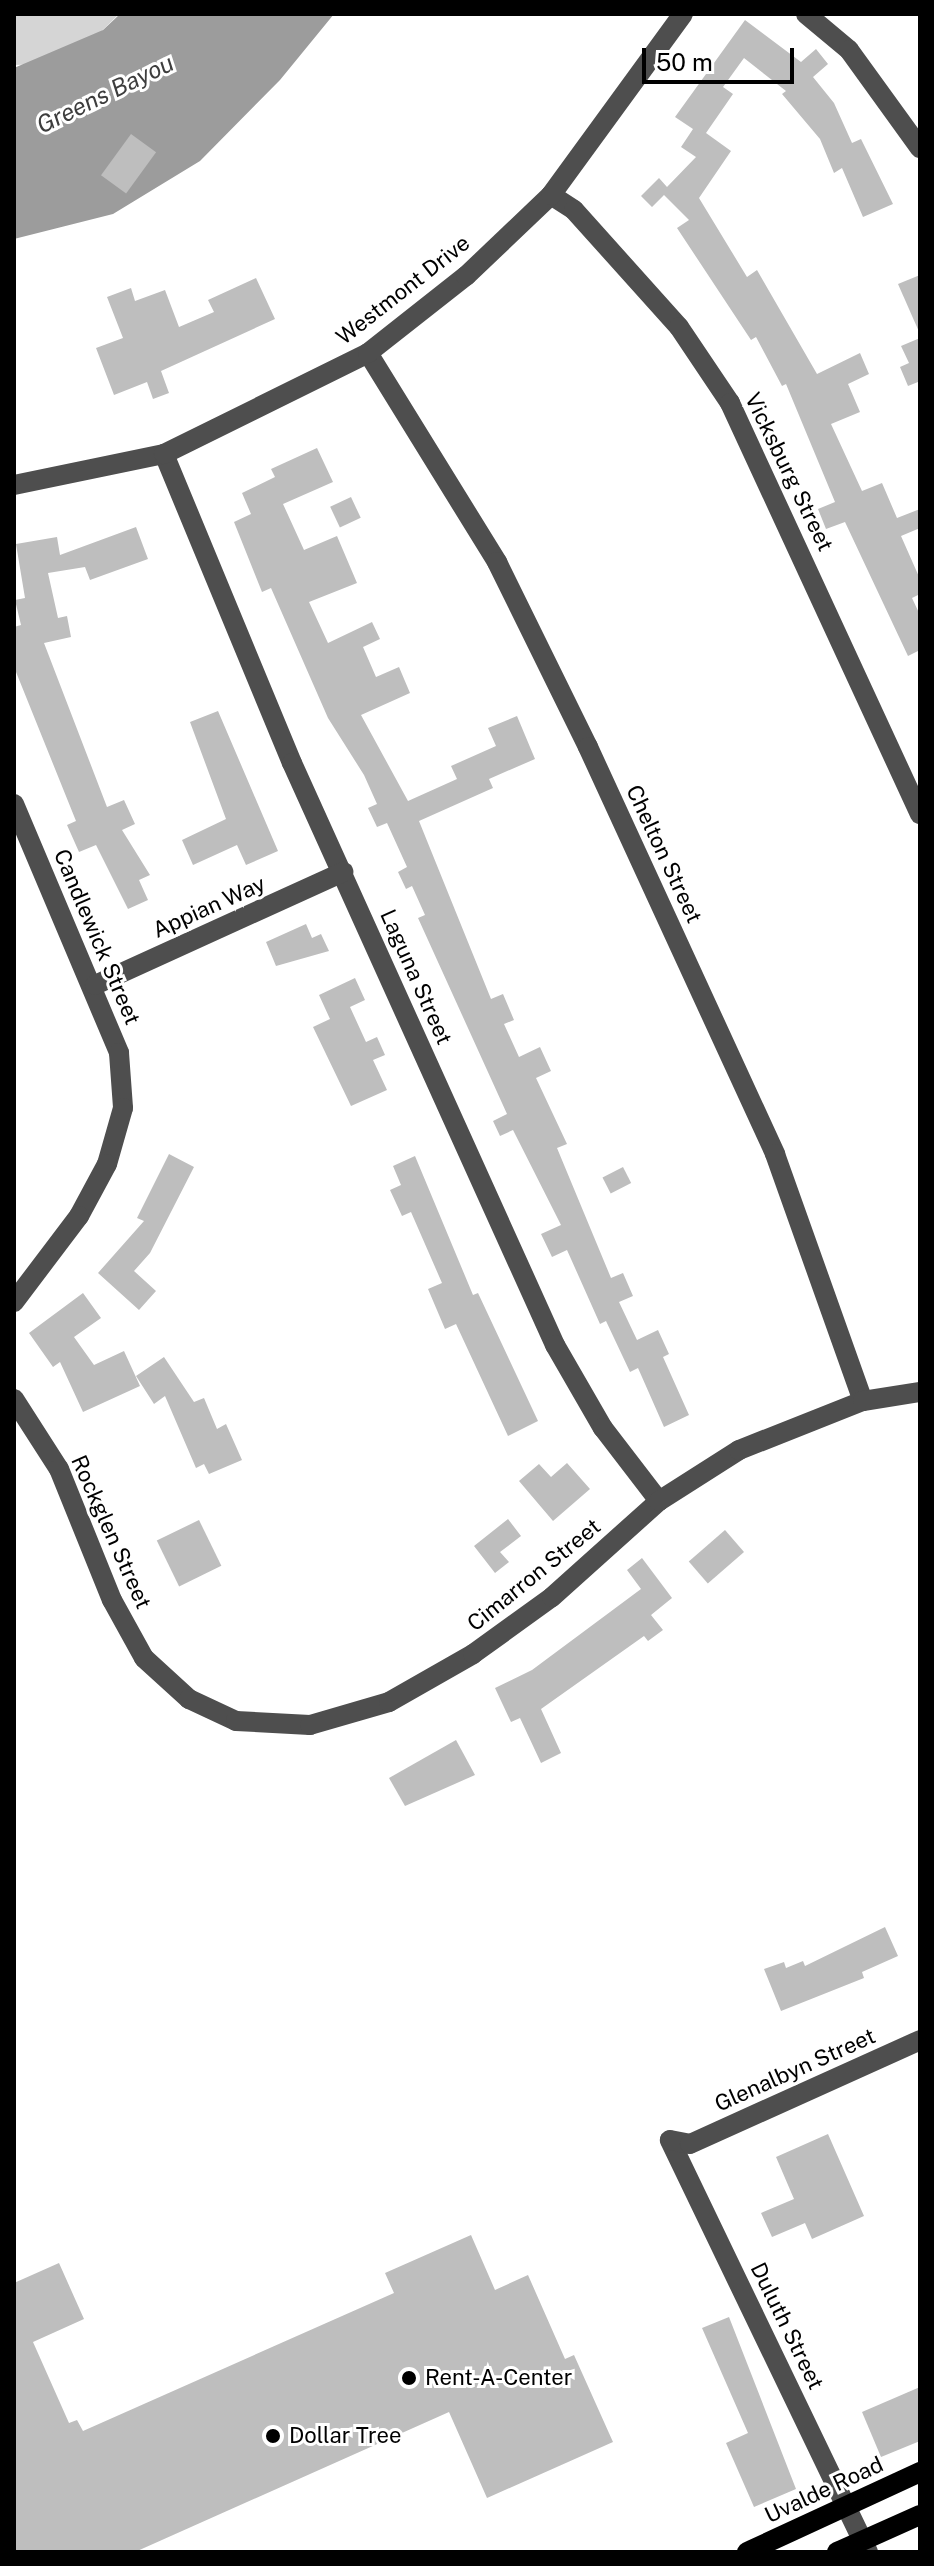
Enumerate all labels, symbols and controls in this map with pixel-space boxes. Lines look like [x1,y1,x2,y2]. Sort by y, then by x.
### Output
scale bar [646,32,798,82]
water label: Greens Bayou [32,48,178,140]
text: 50 m [656,48,713,76]
street label: Westmont Drive [331,230,475,350]
street label: Vicksburg Street [739,389,839,555]
street label: Chelton Street [621,781,707,927]
street label: Candlewick Street [48,845,146,1029]
street label: Appian Way [148,870,270,944]
street label: Laguna Street [374,905,458,1049]
street label: Rockglen Street [65,1451,157,1613]
street label: Cimarron Street [462,1513,606,1637]
street label: Glenalbyn Street [711,2023,879,2117]
street label: Duluth Street [745,2258,829,2394]
place label: Rent-A-Center [425,2365,572,2391]
marker: Rent-A-Center [400,2369,418,2387]
place label: Dollar Tree [289,2423,401,2449]
marker: Dollar Tree [264,2427,282,2445]
street label: Uvalde Road [761,2451,887,2529]

